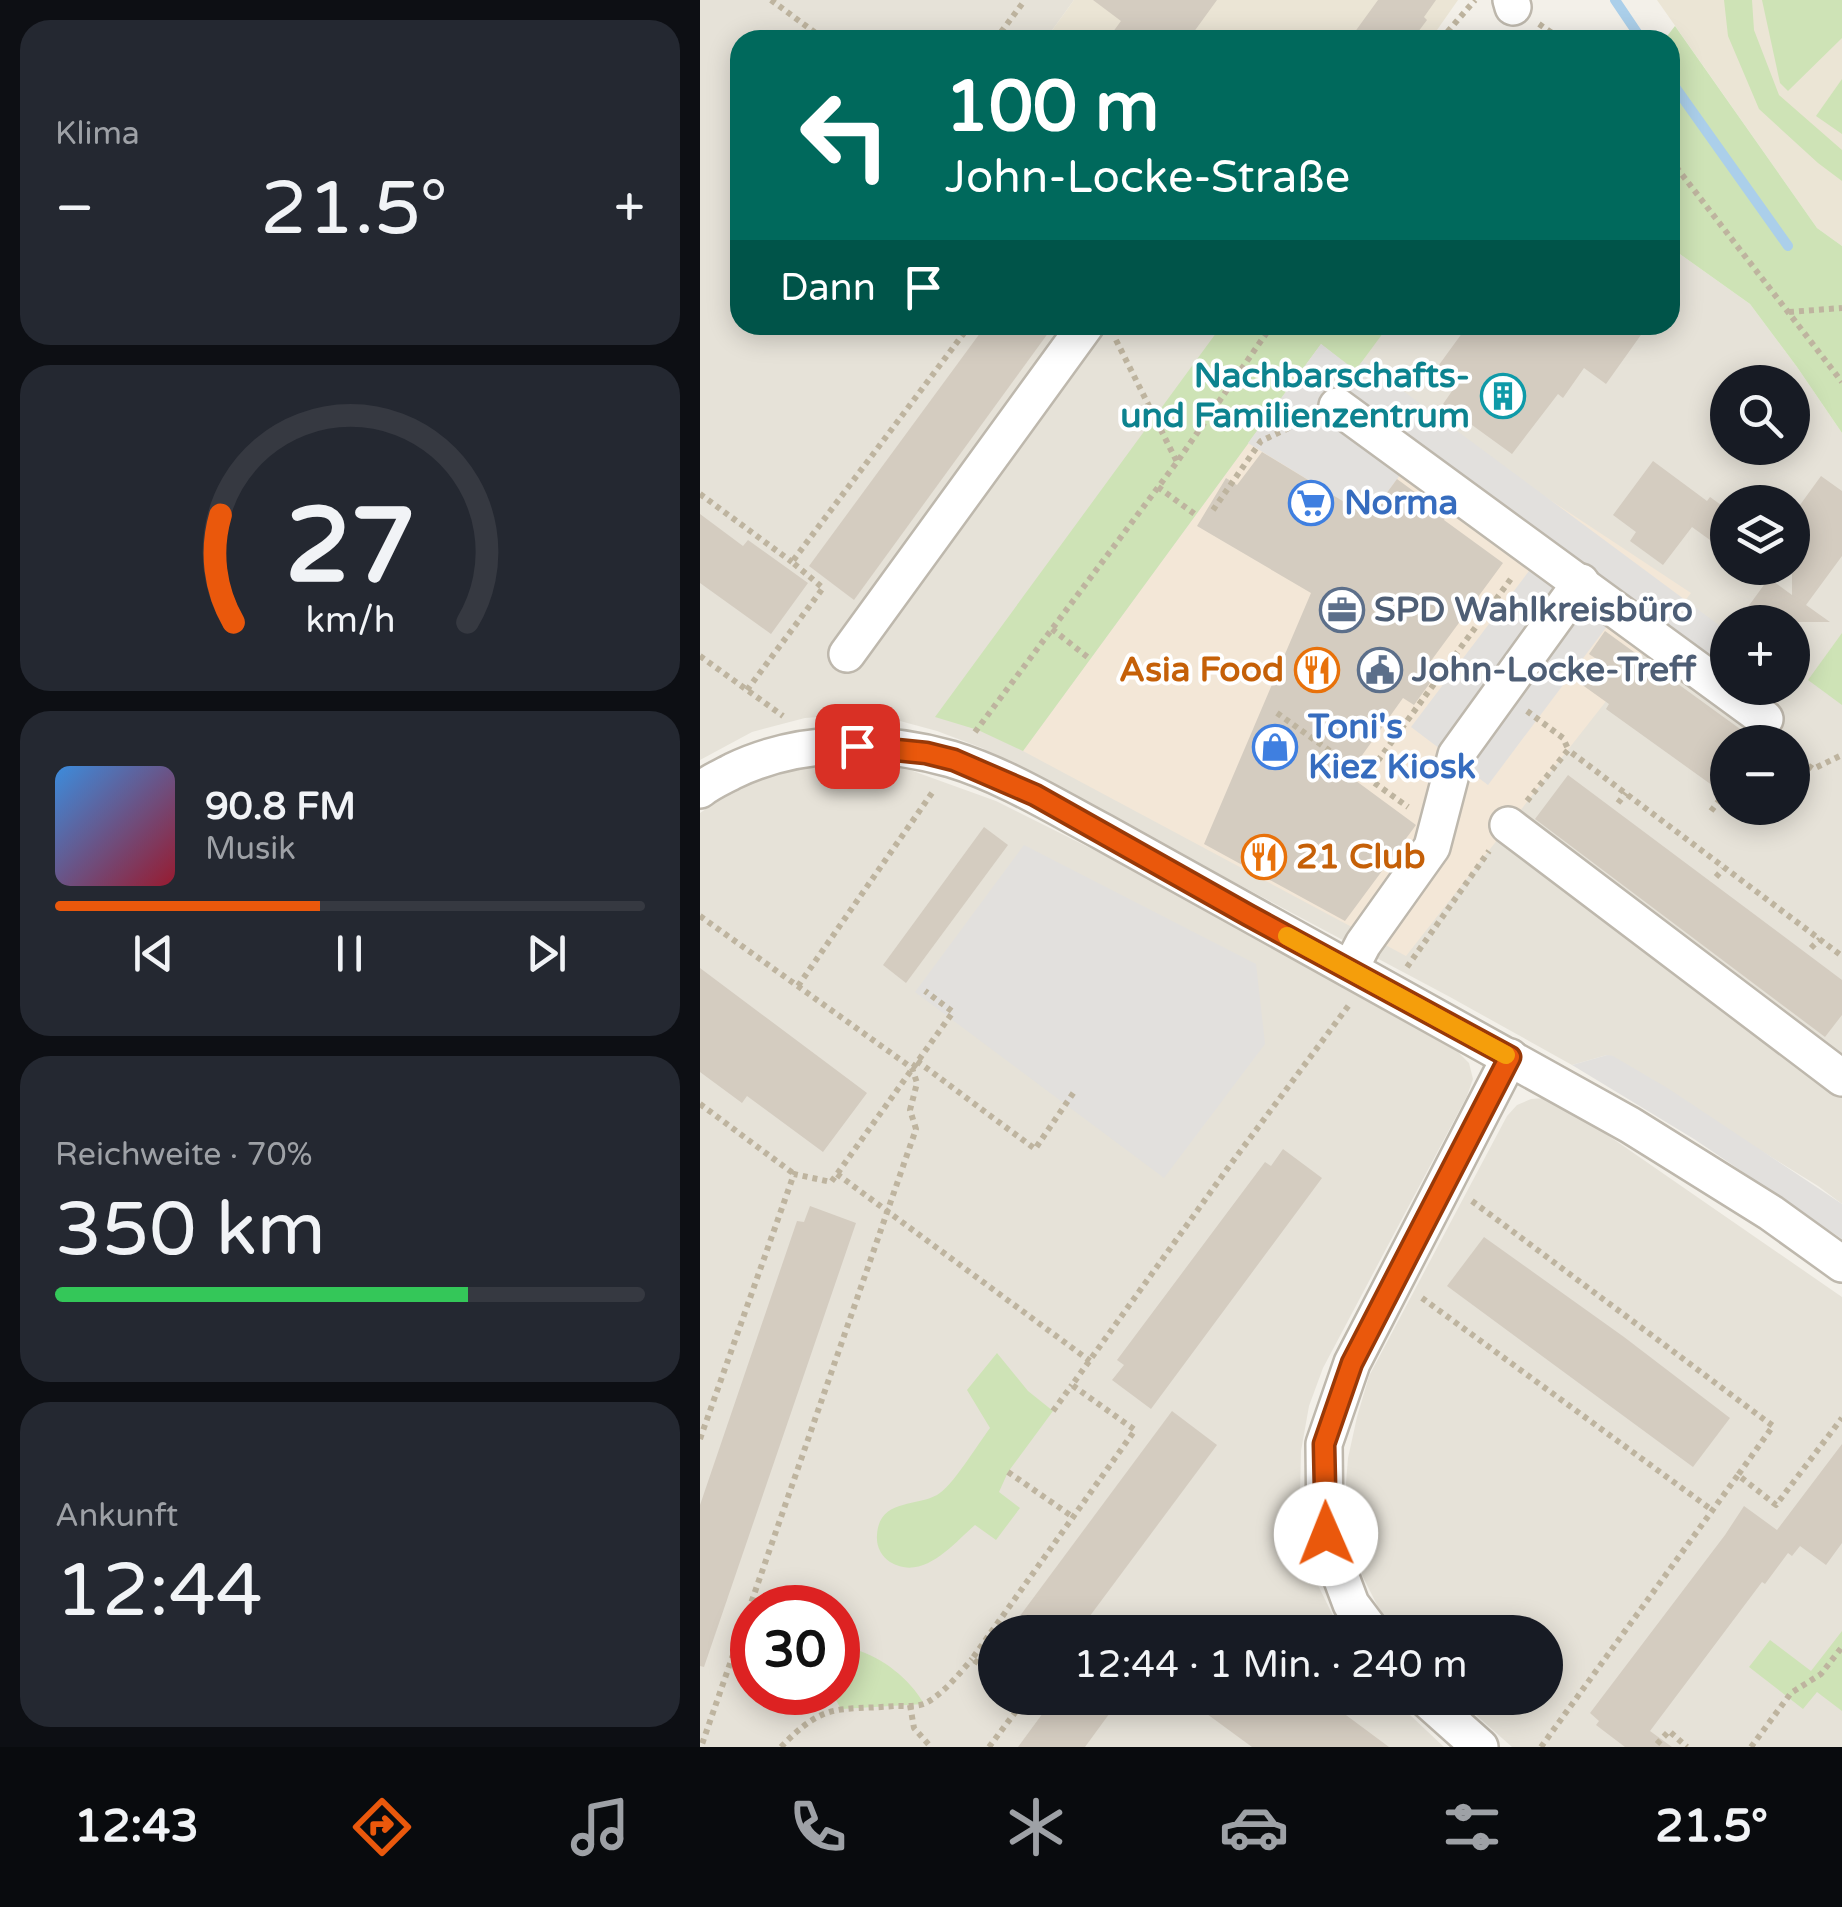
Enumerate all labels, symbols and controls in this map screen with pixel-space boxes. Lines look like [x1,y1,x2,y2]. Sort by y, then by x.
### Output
text: 100 m [945,66,1159,150]
icon: left [780,70,910,200]
text: Klima [55,115,140,153]
text: John-Locke-Straße [945,151,1350,205]
text: 21.5° [260,164,448,254]
text: − [55,176,94,242]
text: + [614,176,645,242]
icon: arrive [896,260,951,315]
text: Dann [780,265,876,311]
place label: Nachbarschafts- und Familienzentrum [1120,355,1470,437]
map controls [1710,365,1810,825]
button: search [1710,365,1810,465]
building icon: Nachbarschafts- und Familienzentrum [1480,373,1526,419]
supermarket icon: Norma [1288,480,1334,526]
place label: Norma [1344,482,1458,524]
text: 27 [285,485,415,610]
button: layers [1710,485,1810,585]
office icon: SPD Wahlkreisbüro [1319,587,1365,633]
place label: SPD Wahlkreisbüro [1374,589,1693,631]
text: km/h [305,599,395,642]
button: + [1710,605,1810,705]
restaurant icon: Asia Food [1294,647,1340,693]
public building icon: John-Locke-Treff [1357,647,1403,693]
place label: Asia Food [1119,649,1284,691]
place label: John-Locke-Treff [1411,649,1697,691]
pin [815,704,900,789]
place label: Toni's Kiez Kiosk [1307,706,1476,788]
icon: arrive [830,719,885,774]
shop icon: Toni's Kiez Kiosk [1252,724,1298,770]
button: − [1710,725,1810,825]
text: 90.8 FM [205,784,356,830]
text: Musik [205,830,296,868]
restaurant icon: 21 Club [1241,834,1287,880]
place label: 21 Club [1296,836,1426,878]
icon: previous [126,926,181,981]
icon: pause [322,926,377,981]
icon: next [519,926,574,981]
text: Reichweite · 70% [55,1136,313,1174]
text: 350 km [55,1185,326,1275]
position arrow [1274,1482,1378,1586]
text: Ankunft [55,1497,178,1535]
text: 12:44 [55,1546,263,1636]
speed limit sign: 30 [730,1585,860,1715]
text: 12:44 · 1 Min. · 240 m [1074,1642,1467,1688]
icon: directions [347,1792,417,1862]
icon: music [565,1792,635,1862]
icon: phone [783,1792,853,1862]
icon: climate [1001,1792,1071,1862]
icon: car [1219,1792,1289,1862]
icon: filters [1437,1792,1507,1862]
text: 12:43 [74,1800,199,1854]
text: 21.5° [1655,1800,1768,1854]

